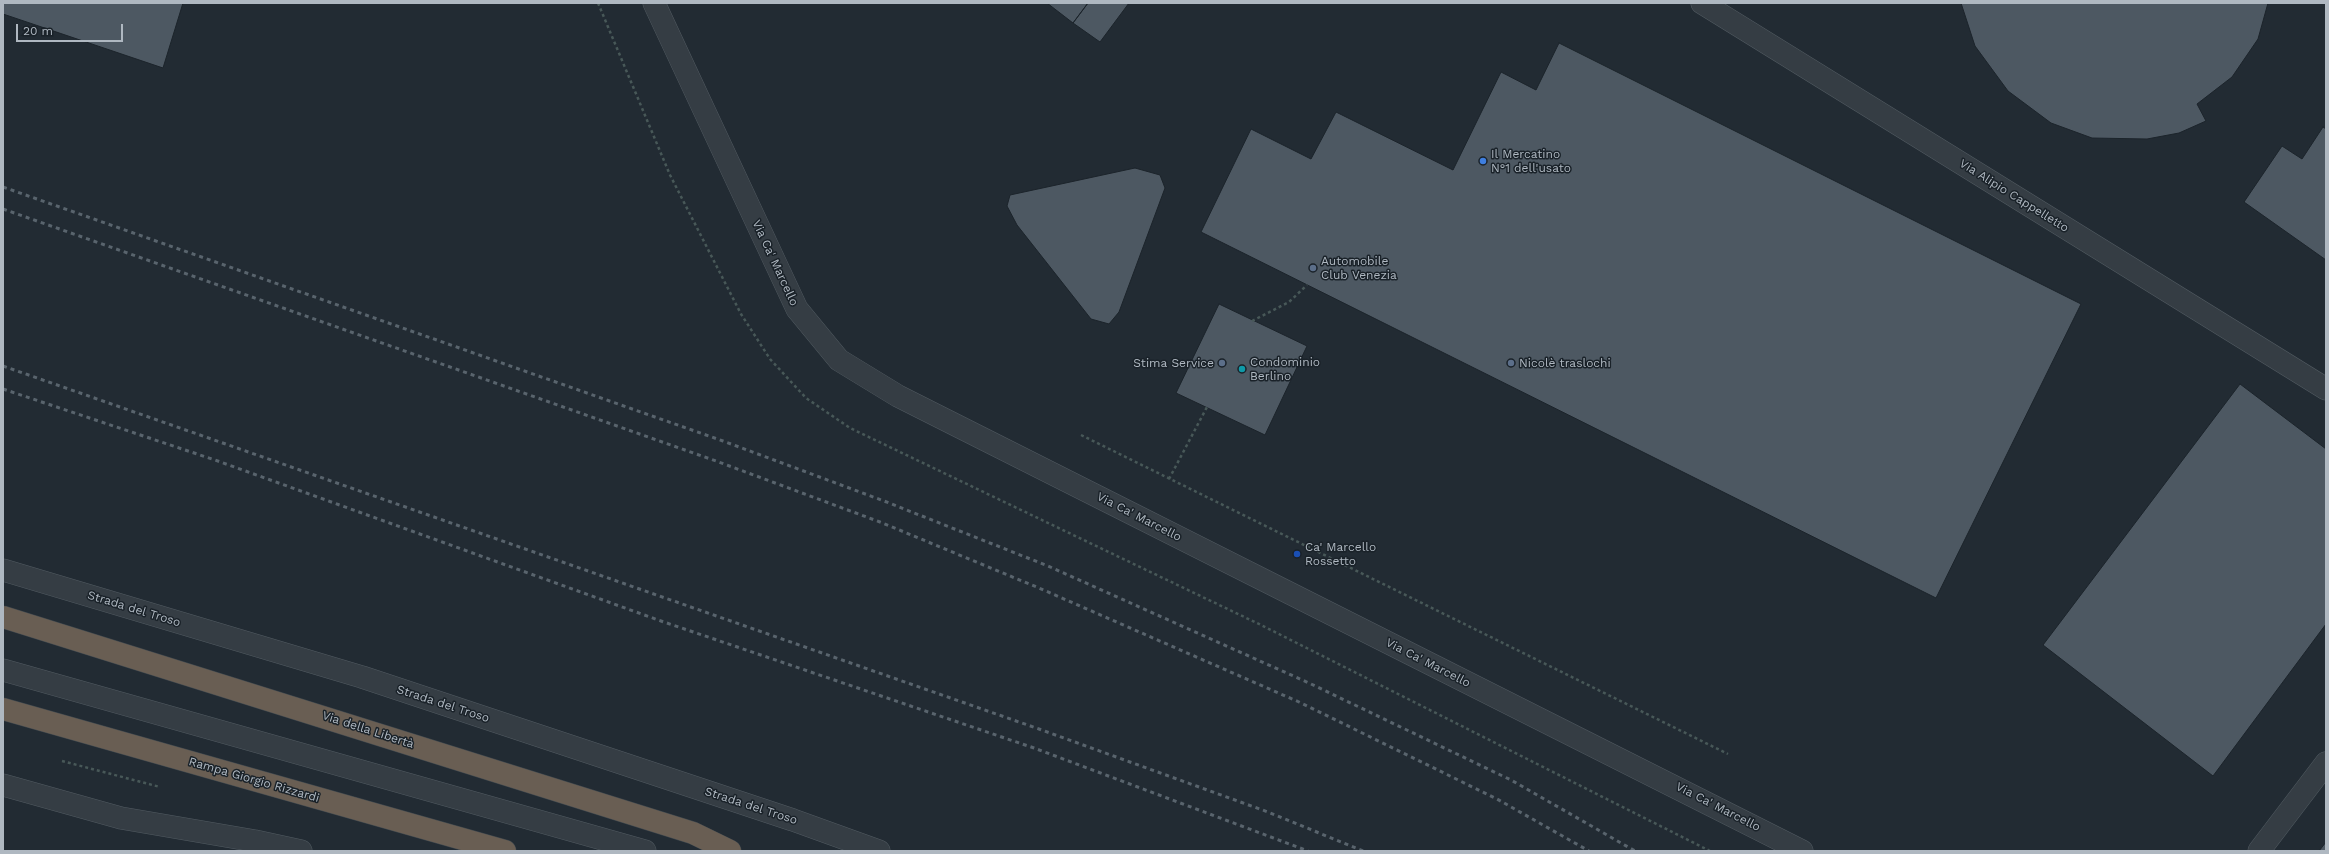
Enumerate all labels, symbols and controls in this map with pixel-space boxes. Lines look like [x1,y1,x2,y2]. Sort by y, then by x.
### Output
scale bar [18,16,125,42]
text: 20 m [23,24,53,38]
place label: Il Mercatino N°1 dell'usato [1491,147,1571,175]
marker: Il Mercatino N°1 dell'usato [1478,156,1488,166]
street label: Via Alipio Cappelletto [1957,156,2071,236]
street label: Via Ca' Marcello [749,218,801,308]
place label: Automobile Club Venezia [1321,254,1397,282]
marker: Automobile Club Venezia [1308,263,1318,273]
place label: Condominio Berlino [1250,355,1320,383]
place label: Stima Service [1133,356,1214,370]
place label: Nicolè traslochi [1519,356,1611,370]
marker: Stima Service [1217,358,1227,368]
marker: Nicolè traslochi [1506,358,1516,368]
marker: Condominio Berlino [1237,364,1247,374]
street label: Via Ca' Marcello [1094,489,1184,545]
place label: Ca' Marcello Rossetto [1305,540,1376,568]
marker: Ca' Marcello Rossetto [1292,549,1302,559]
street label: Strada del Troso [86,588,182,630]
street label: Via Ca' Marcello [1383,635,1473,691]
street label: Strada del Troso [395,682,491,726]
street label: Via della Libertà [320,708,416,752]
street label: Rampa Giorgio Rizzardi [187,754,321,806]
street label: Via Ca' Marcello [1673,779,1763,835]
street label: Strada del Troso [703,784,799,828]

